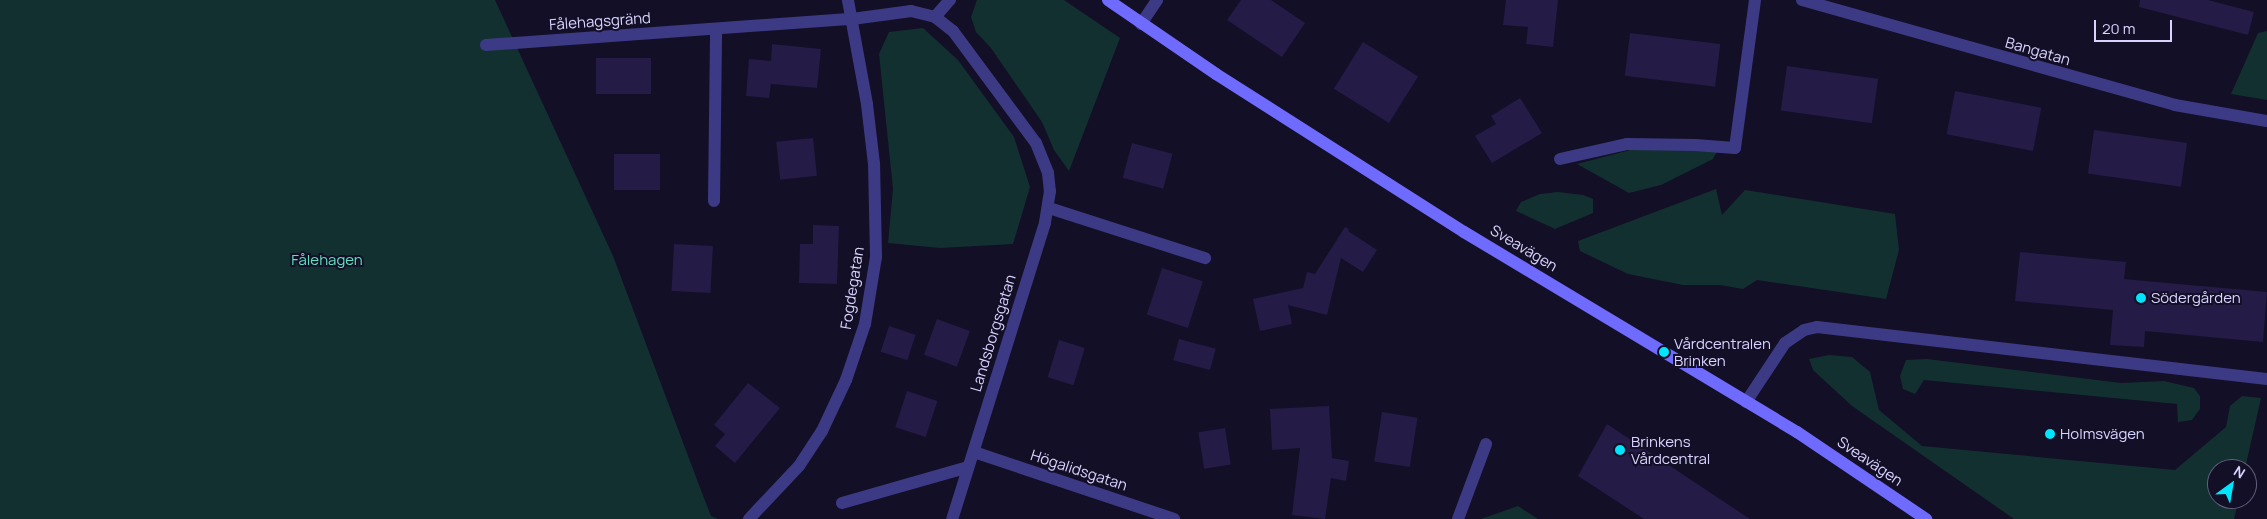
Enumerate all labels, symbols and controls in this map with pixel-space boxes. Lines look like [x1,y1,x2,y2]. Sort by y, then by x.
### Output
street label: Fålehagsgränd [549,8,651,34]
scale bar [2097,10,2174,42]
text: 20 m [2102,18,2135,39]
street label: Bangatan [2003,33,2073,69]
street label: Sveavägen [1487,221,1561,275]
street label: Fogdegatan [837,246,867,330]
park label: Fålehagen [291,251,363,269]
street label: Landsborgsgatan [967,272,1019,394]
place label: Södergården [2151,289,2241,307]
marker: Södergården [2135,292,2147,304]
place label: Vårdcentralen Brinken [1674,334,1771,369]
marker: Vårdcentralen Brinken [1658,346,1670,358]
place label: Holmsvägen [2060,425,2145,443]
marker: Holmsvägen [2044,428,2056,440]
place label: Brinkens Vårdcentral [1631,432,1710,467]
street label: Sveavägen [1834,433,1906,489]
marker: Brinkens Vårdcentral [1613,443,1627,457]
street label: Högalidsgatan [1028,446,1130,494]
north arrow [2207,459,2257,509]
text: N [2230,461,2249,482]

